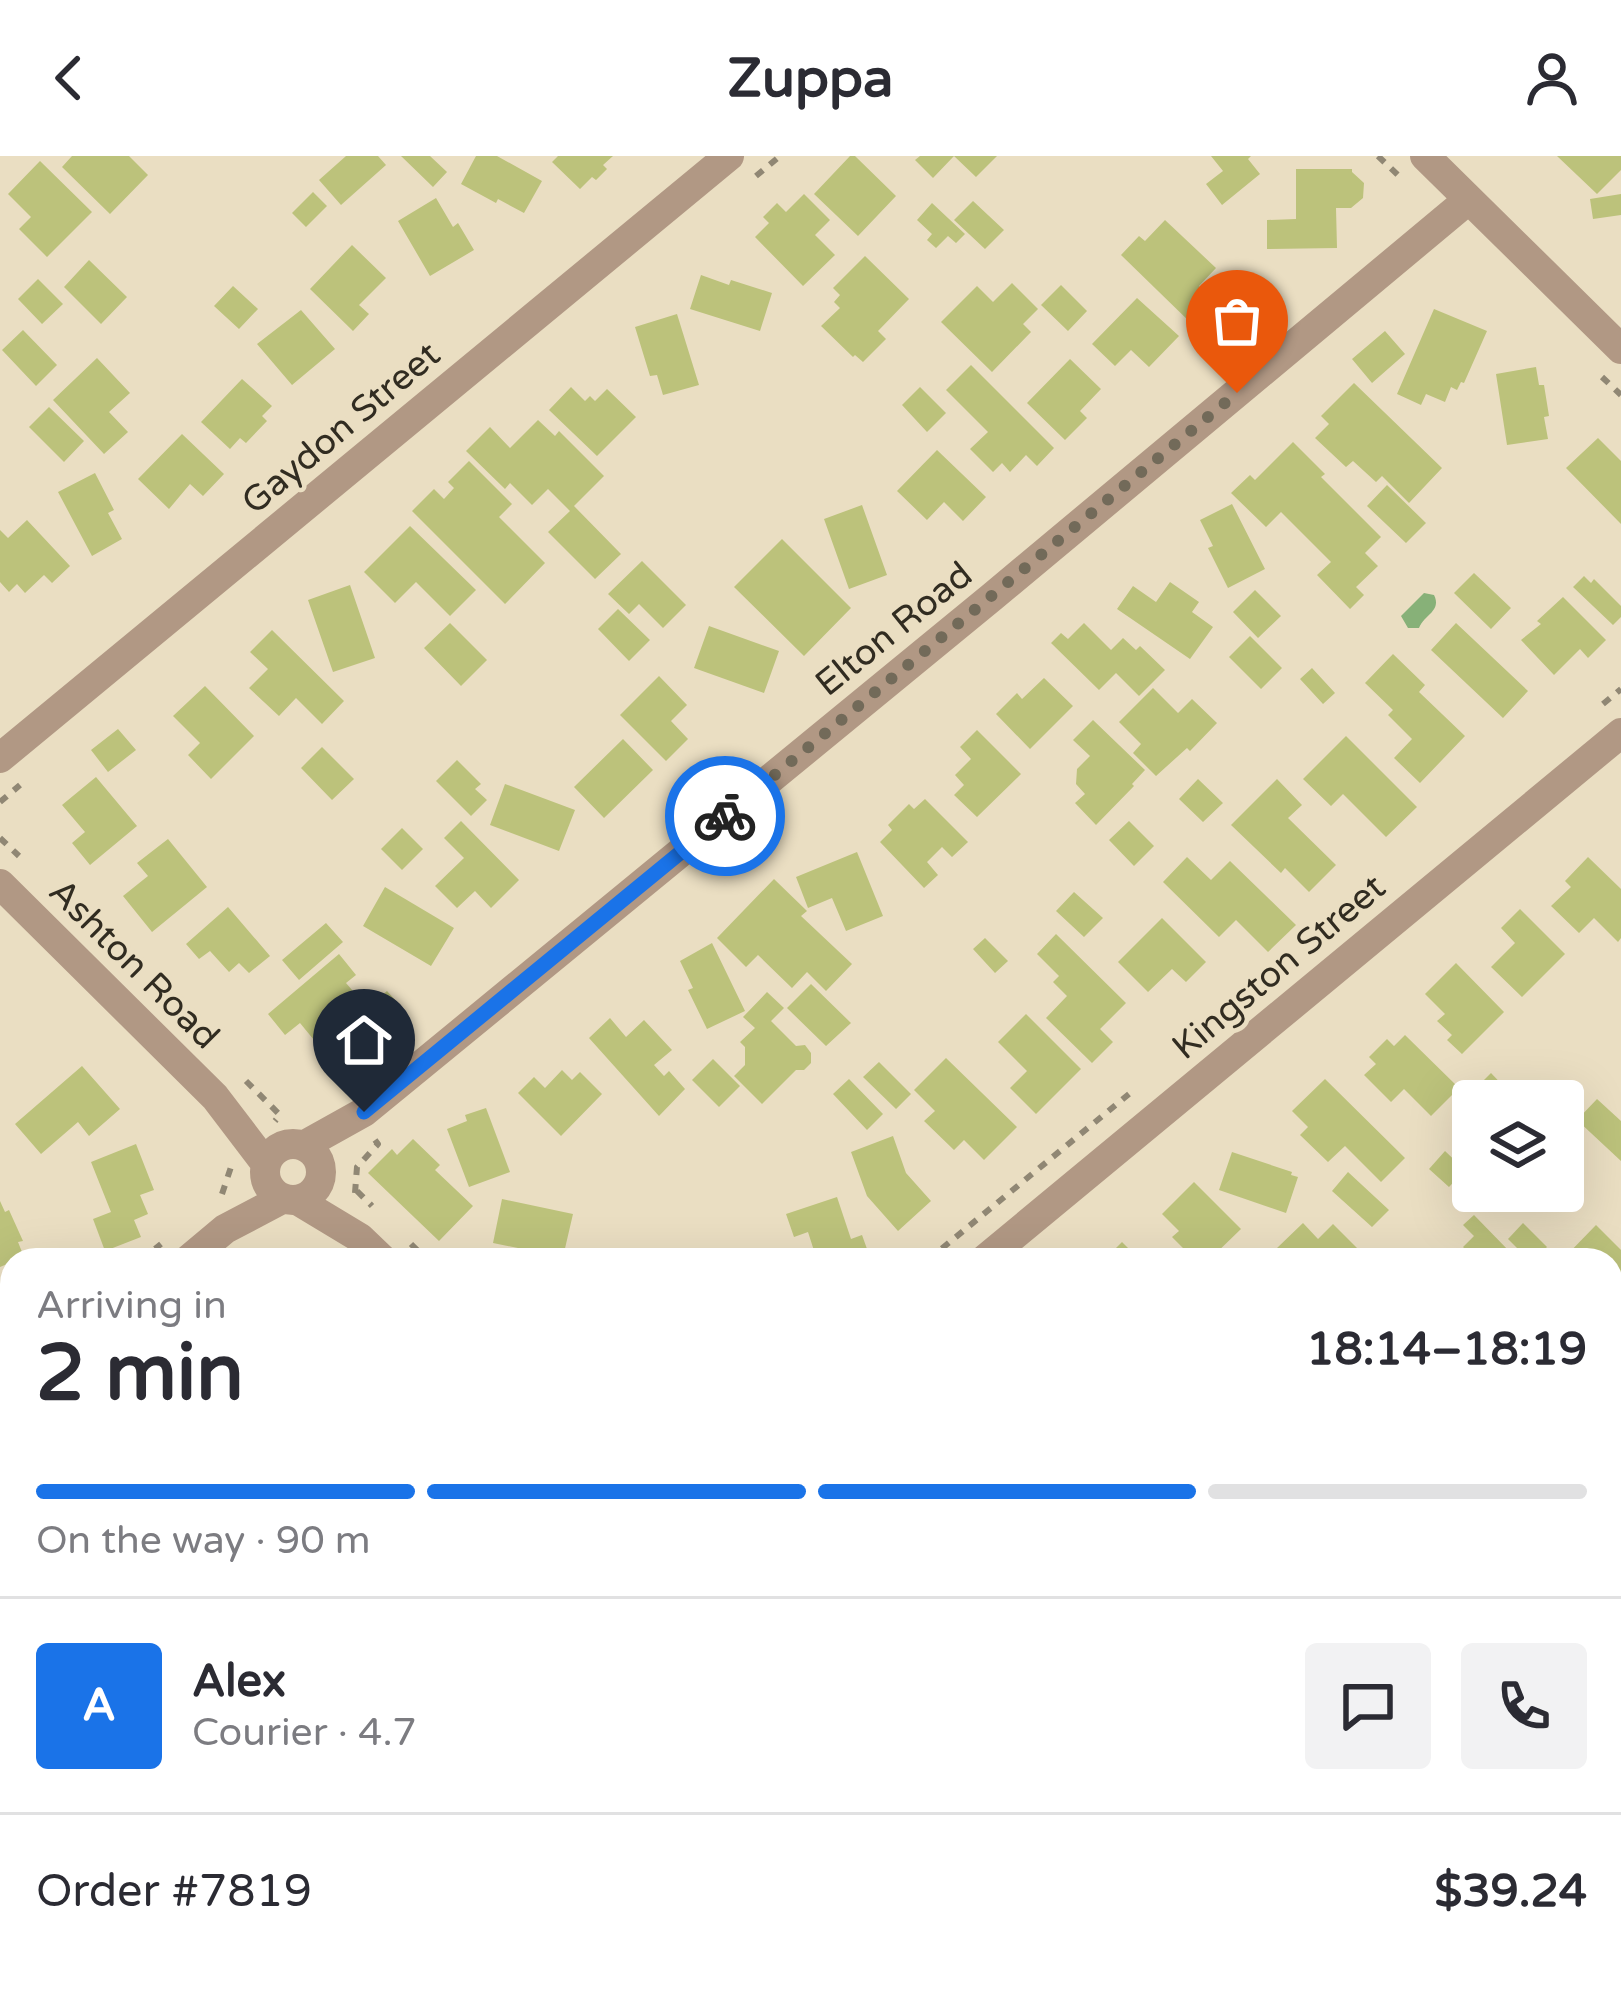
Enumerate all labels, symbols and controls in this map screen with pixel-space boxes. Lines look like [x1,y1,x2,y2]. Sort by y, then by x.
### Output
icon: back [36,45,102,111]
icon: person [1519,45,1585,111]
text: Zuppa [728,46,893,111]
pin [1186,270,1288,393]
icon: bag [1204,288,1270,354]
street label: Gaydon Street [233,333,449,523]
street label: Elton Road [807,553,981,705]
courier [665,756,785,876]
icon: bike [692,783,758,849]
street label: Kingston Street [1164,866,1394,1069]
street label: Ashton Road [40,870,228,1058]
pin [313,989,415,1112]
icon: home [331,1007,397,1073]
map controls [1452,1080,1584,1212]
button: layers [1452,1080,1584,1212]
text: Arriving in [36,1282,227,1329]
text: 18:14–18:19 [1306,1323,1587,1377]
text: 2 min [36,1327,244,1421]
text: On the way · 90 m [36,1517,371,1564]
button: chat [1305,1643,1431,1769]
button: phone [1461,1643,1587,1769]
text: Alex [192,1655,286,1709]
text: A [82,1679,116,1733]
text: Courier · 4.7 [192,1709,417,1756]
text: Order #7819 [36,1865,312,1919]
text: $39.24 [1435,1865,1587,1919]

